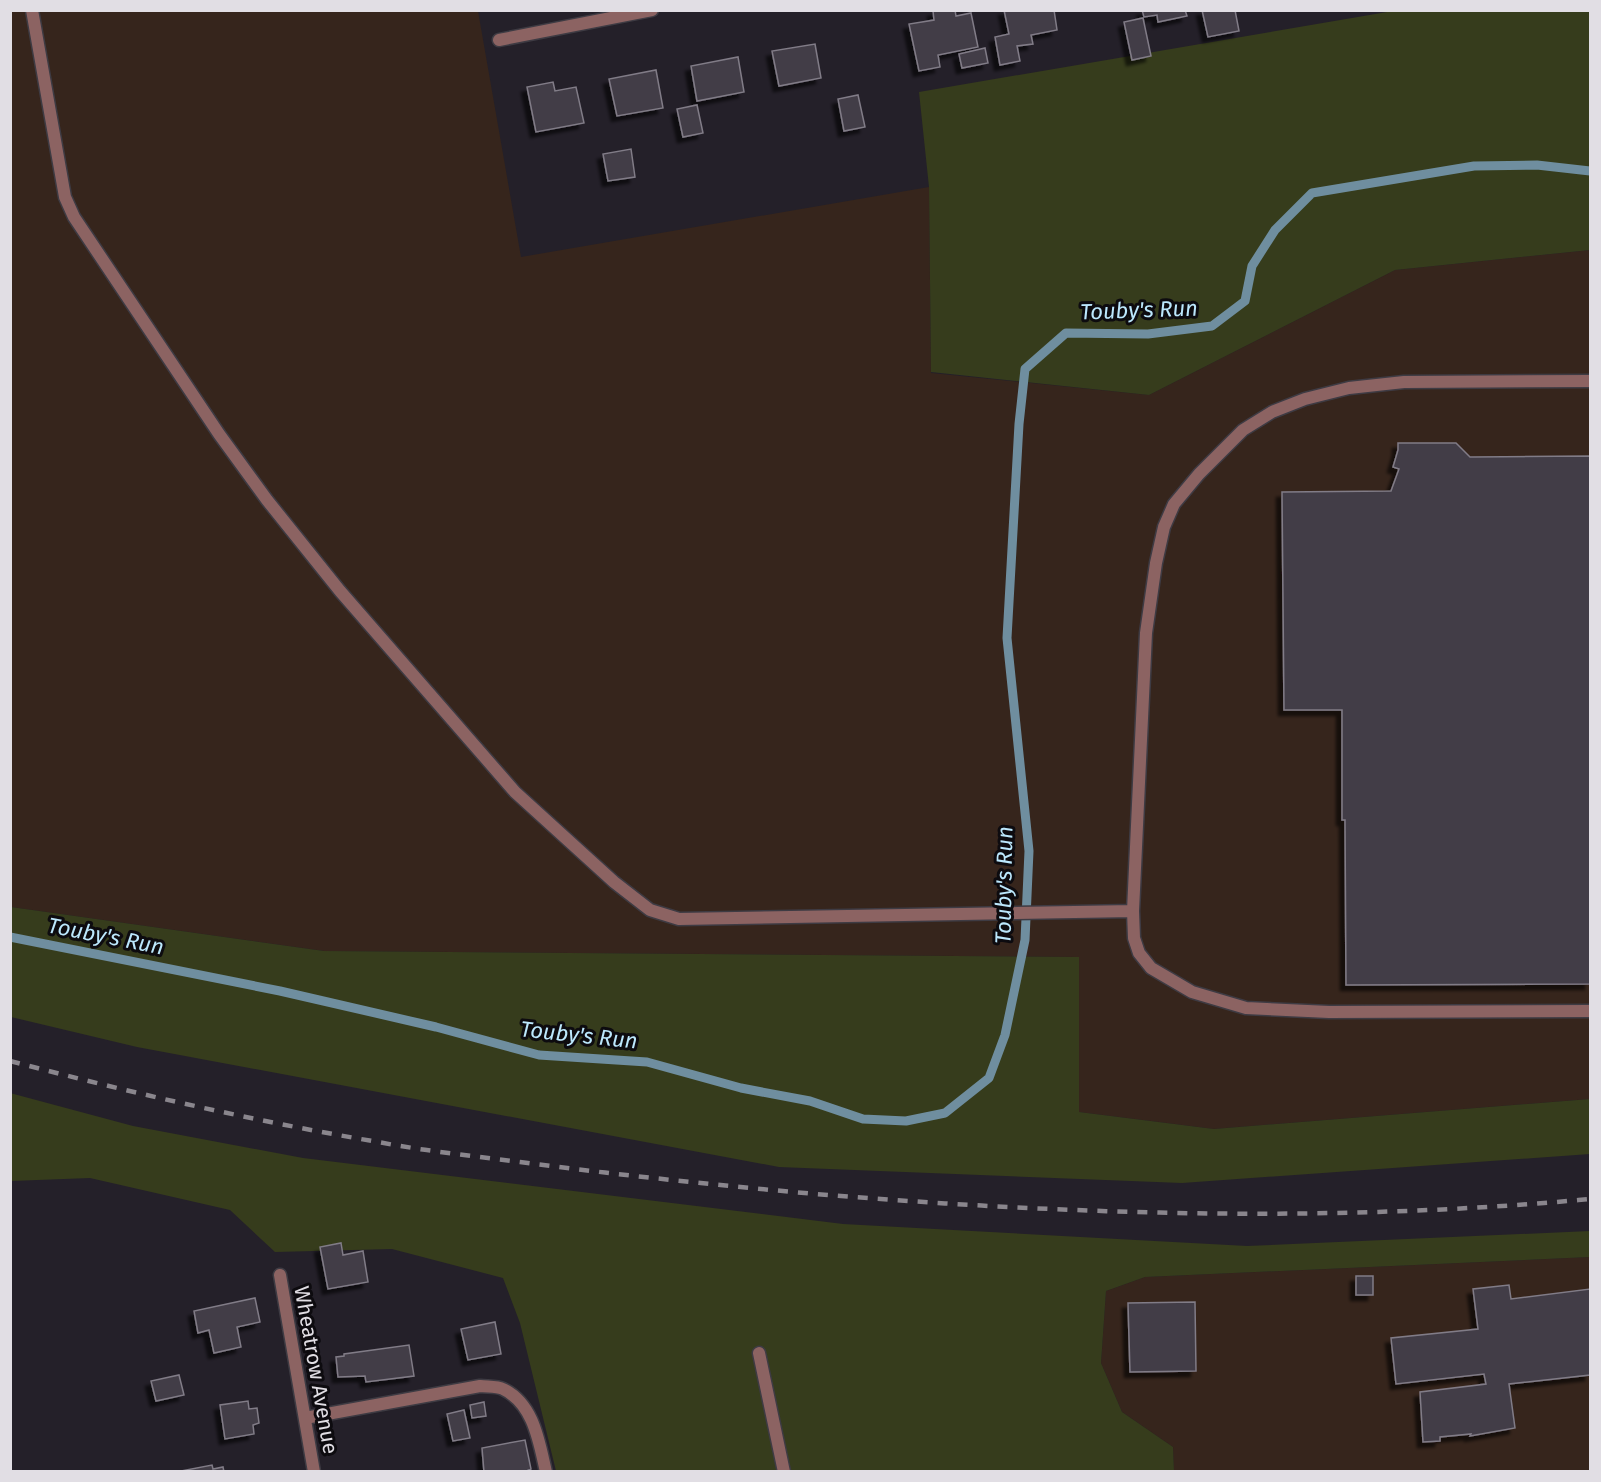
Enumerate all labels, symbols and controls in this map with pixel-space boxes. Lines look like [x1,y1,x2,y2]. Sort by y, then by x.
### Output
water label: Touby's Run [1080,294,1198,326]
water label: Touby's Run [989,826,1019,944]
water label: Touby's Run [46,912,166,960]
water label: Touby's Run [519,1015,639,1055]
street label: Wheatrow Avenue [288,1284,344,1456]

